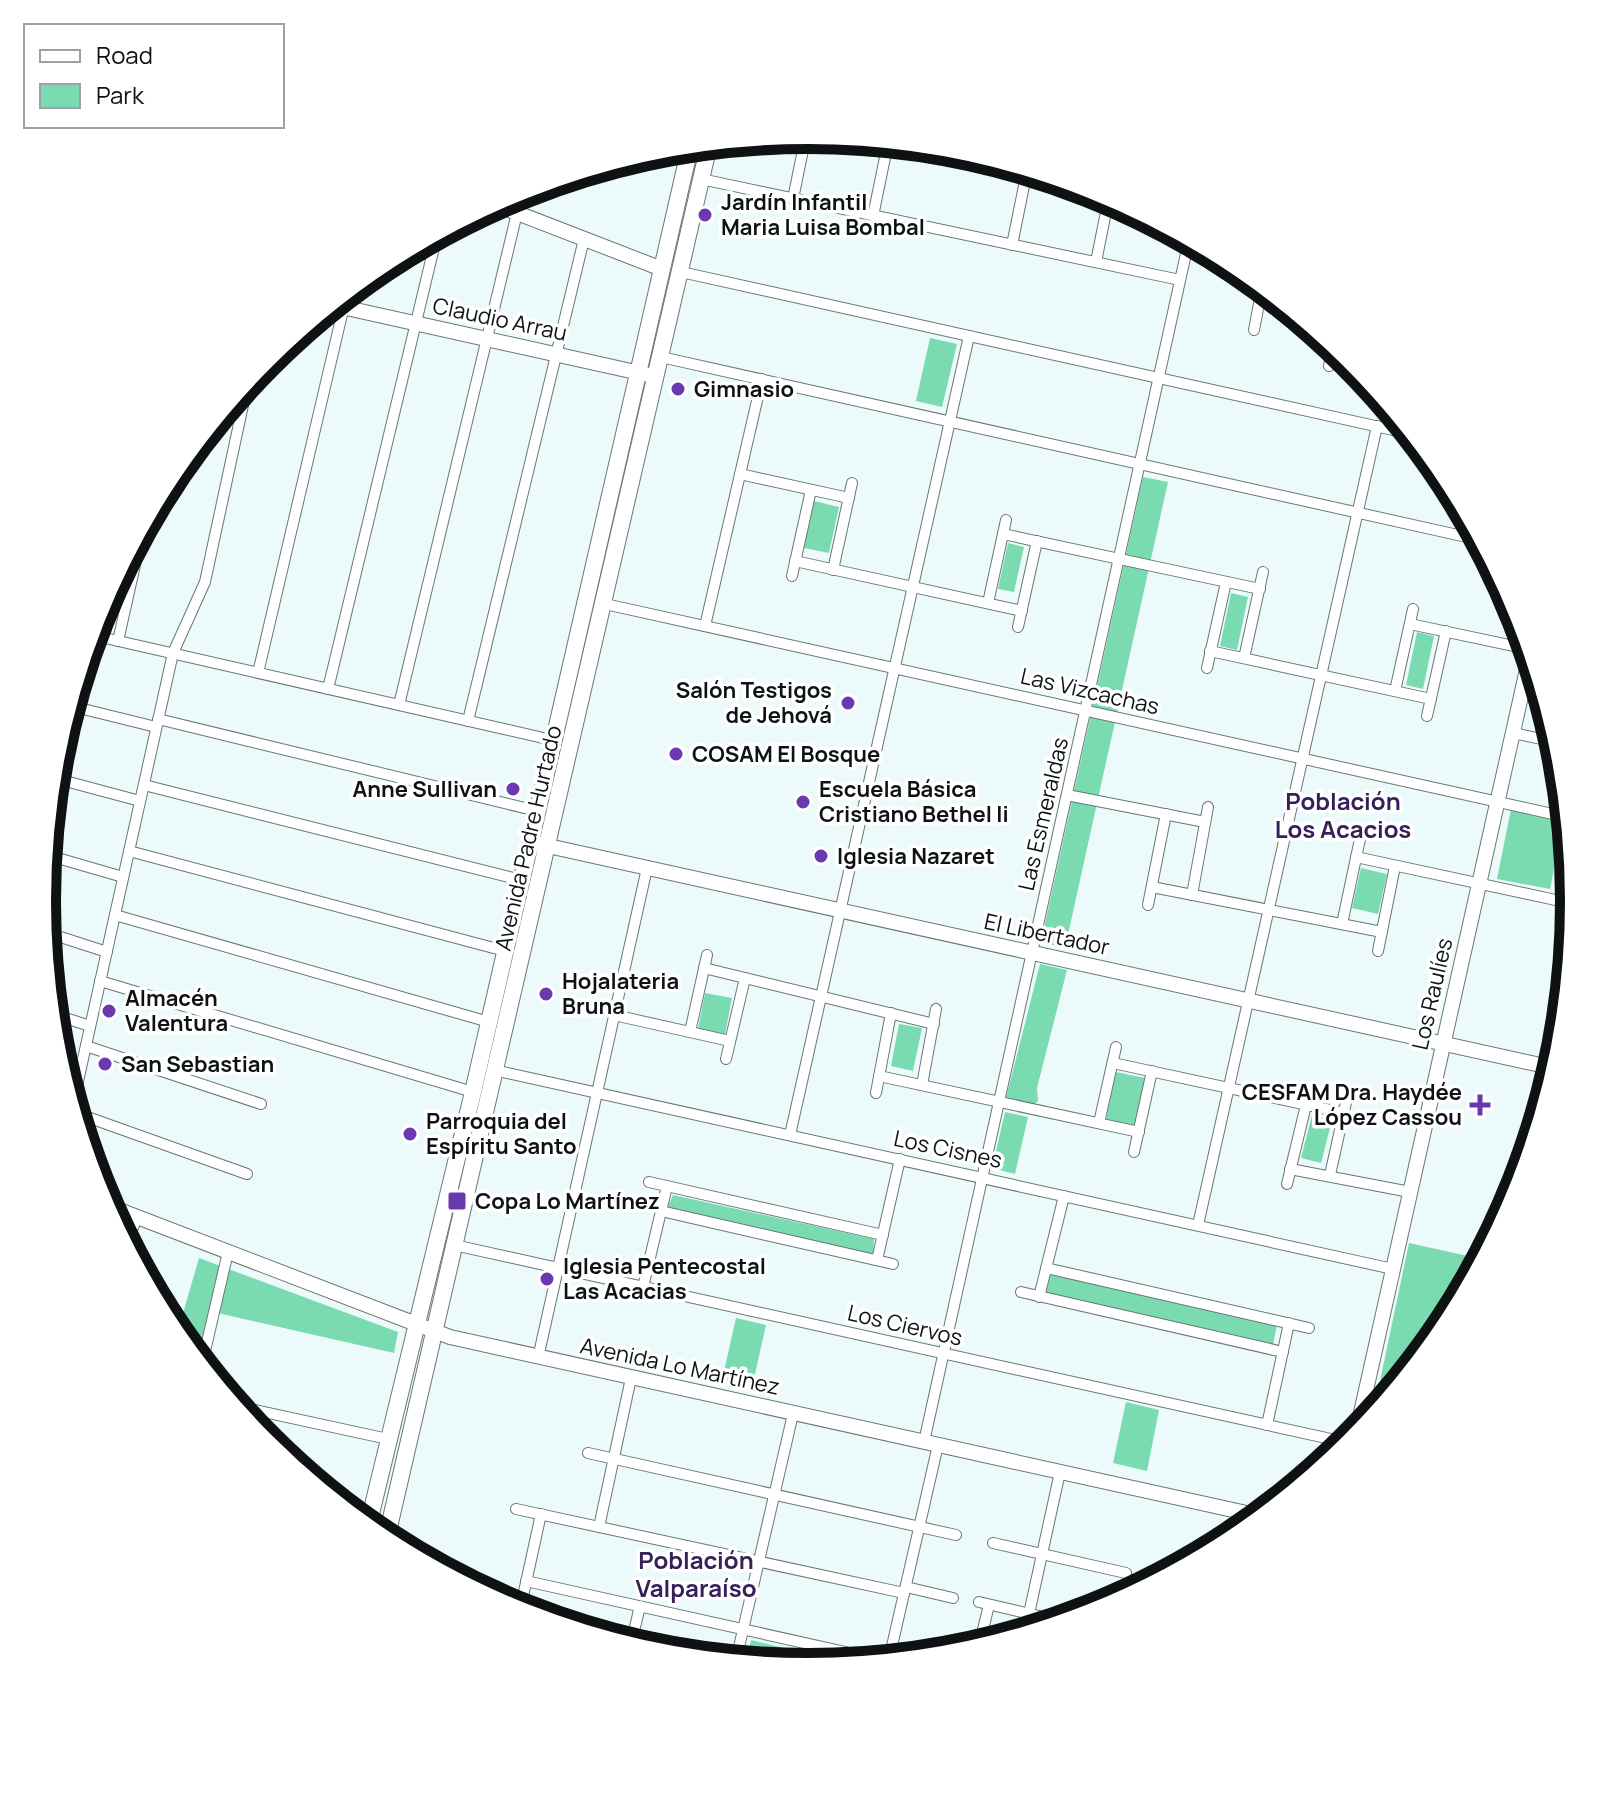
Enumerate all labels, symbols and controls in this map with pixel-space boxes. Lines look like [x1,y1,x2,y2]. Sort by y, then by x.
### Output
legend [24,24,284,128]
text: Road [96,38,153,71]
text: Park [96,78,145,111]
place label: Jardín Infantil Maria Luisa Bombal [721,187,925,242]
marker: Jardín Infantil Maria Luisa Bombal [696,206,714,224]
street label: Claudio Arrau [430,290,570,348]
place label: Gimnasio [694,374,794,404]
marker: Gimnasio [669,380,687,398]
street label: Las Vizcachas [1018,660,1162,722]
place label: Salón Testigos de Jehová [676,675,832,730]
marker: Salón Testigos de Jehová [839,694,857,712]
street label: Avenida Padre Hurtado [487,722,569,954]
street label: Las Esmeraldas [1011,734,1075,894]
place label: COSAM El Bosque [692,739,880,769]
marker: COSAM El Bosque [667,745,685,763]
place label: Anne Sullivan [353,774,497,804]
place label: Escuela Básica Cristiano Bethel Ii [819,774,1009,829]
marker: Anne Sullivan [504,780,522,798]
district label: Población Los Acacios [1275,784,1411,845]
marker: Escuela Básica Cristiano Bethel Ii [794,793,812,811]
place label: Iglesia Nazaret [837,841,995,871]
marker: Iglesia Nazaret [812,847,830,865]
street label: El Libertador [982,906,1112,962]
street label: Los Raulíes [1405,935,1459,1053]
place label: Hojalateria Bruna [562,966,679,1021]
place label: Almacén Valentura [125,983,228,1038]
marker: Hojalateria Bruna [537,985,555,1003]
marker: Almacén Valentura [100,1002,118,1020]
place label: San Sebastian [121,1049,274,1079]
marker: San Sebastian [96,1055,114,1073]
place label: CESFAM Dra. Haydée López Cassou [1242,1077,1462,1132]
marker: CESFAM Dra. Haydée López Cassou [1469,1094,1491,1116]
place label: Parroquia del Espíritu Santo [426,1106,577,1161]
street label: Los Cisnes [891,1123,1005,1175]
marker: Parroquia del Espíritu Santo [401,1125,419,1143]
place label: Copa Lo Martínez [475,1186,660,1216]
marker: Copa Lo Martínez [446,1190,468,1212]
place label: Iglesia Pentecostal Las Acacias [563,1251,766,1306]
marker: Iglesia Pentecostal Las Acacias [538,1270,556,1288]
street label: Los Ciervos [845,1297,965,1353]
street label: Avenida Lo Martínez [578,1330,782,1402]
district label: Población Valparaíso [635,1543,757,1604]

